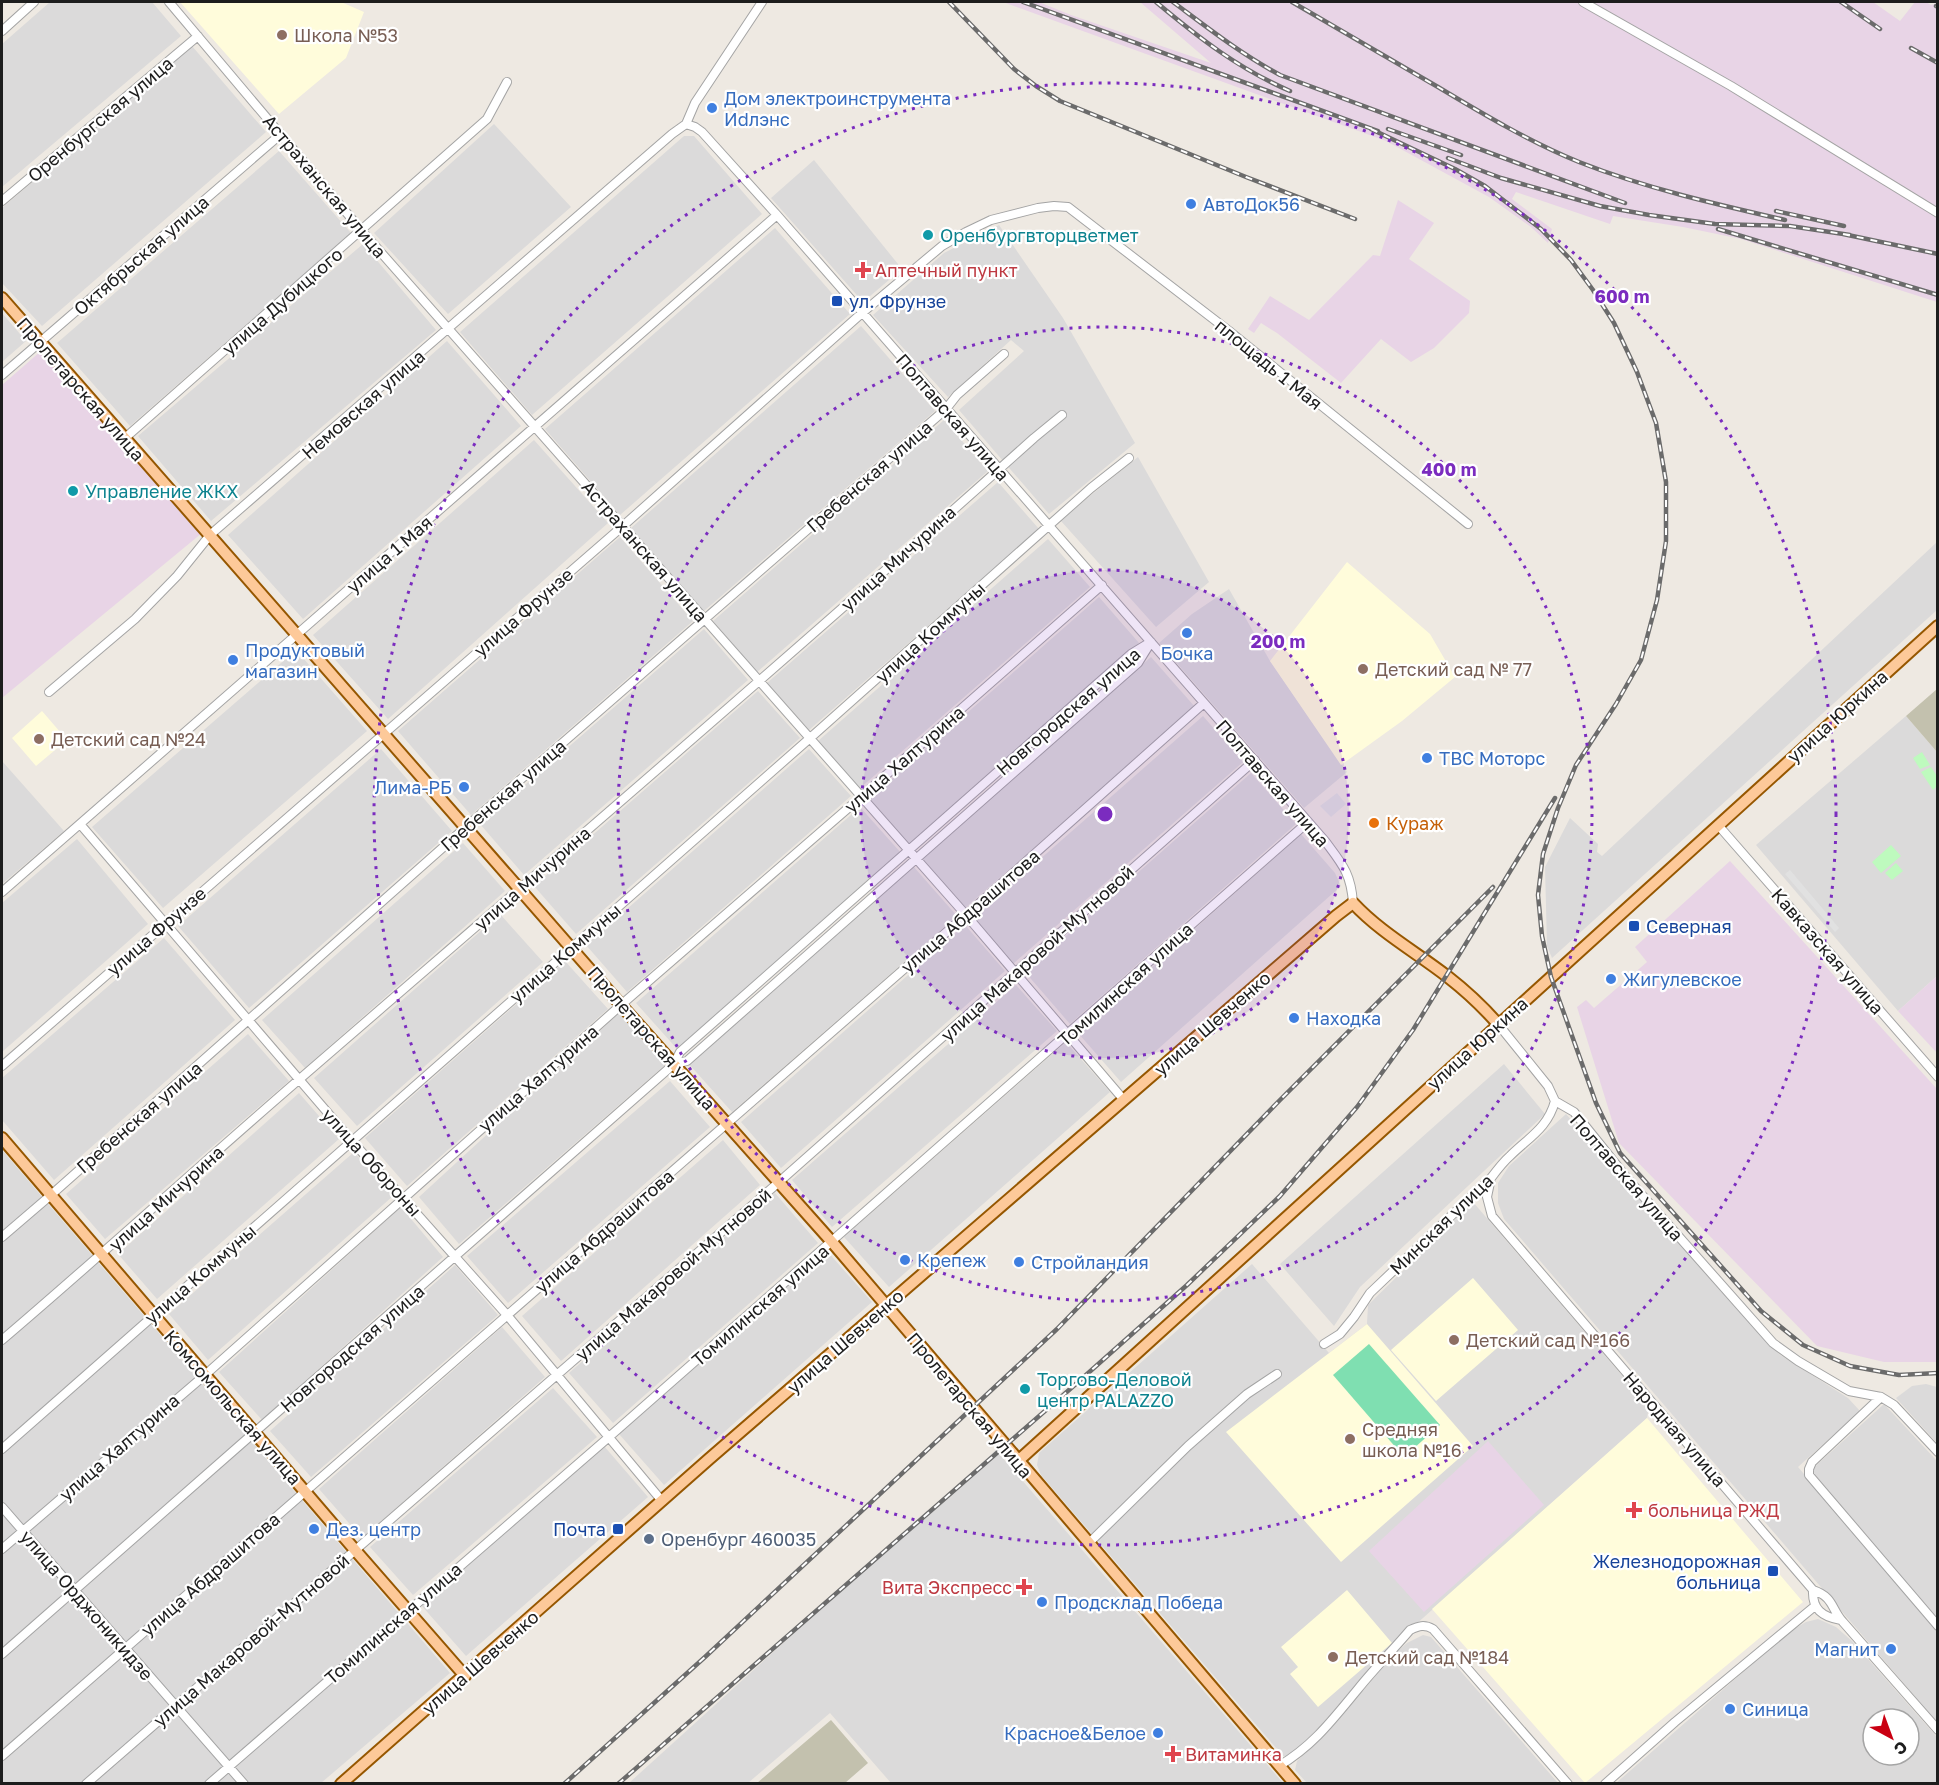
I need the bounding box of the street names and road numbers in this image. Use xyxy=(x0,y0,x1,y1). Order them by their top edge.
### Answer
street label: Оренбургская улица xyxy=(23,52,177,186)
street label: Астраханская улица xyxy=(259,110,391,262)
street label: Октябрьская улица xyxy=(69,190,213,320)
street label: улица Дубицкого xyxy=(217,243,347,359)
street label: Пролетарская улица xyxy=(13,313,149,465)
street label: площадь 1 Мая xyxy=(1211,314,1327,414)
street label: Немовская улица xyxy=(297,345,429,463)
street label: Полтавская улица xyxy=(892,349,1014,485)
street label: Гребенская улица xyxy=(802,415,936,537)
street label: Астраханская улица xyxy=(578,476,712,626)
street label: улица Мичурина xyxy=(836,501,960,615)
street label: улица 1 Мая xyxy=(342,511,436,597)
street label: улица Фрунзе xyxy=(469,563,577,661)
street label: улица Коммуны xyxy=(870,577,990,687)
street label: Новгородская улица xyxy=(991,642,1145,780)
street label: улица Юркина xyxy=(1782,665,1892,767)
street label: улица Халтурина xyxy=(839,701,969,817)
street label: Полтавская улица xyxy=(1212,715,1334,851)
street label: Гребенская улица xyxy=(436,734,570,856)
street label: улица Мичурина xyxy=(469,821,595,935)
street label: улица Абдрашитова xyxy=(896,845,1044,977)
street label: улица Макаровой-Мутновой xyxy=(936,860,1138,1046)
street label: улица Фрунзе xyxy=(102,882,210,980)
street label: Кавказская улица xyxy=(1767,883,1889,1019)
street label: улица Коммуны xyxy=(505,899,625,1007)
street label: Томилинская улица xyxy=(1053,917,1197,1051)
street label: Пролетарская улица xyxy=(584,962,720,1114)
street label: улица Шевченко xyxy=(1149,966,1275,1080)
street label: улица Юркина xyxy=(1422,992,1532,1094)
street label: улица Халтурина xyxy=(473,1020,603,1136)
street label: Гребенская улица xyxy=(72,1056,206,1178)
street label: улица Обороны xyxy=(318,1103,426,1221)
street label: Полтавская улица xyxy=(1566,1109,1688,1245)
street label: улица Мичурина xyxy=(104,1141,228,1255)
street label: улица Абдрашитова xyxy=(530,1165,678,1297)
street label: Минская улица xyxy=(1385,1169,1497,1279)
street label: улица Макаровой-Мутновой xyxy=(571,1183,775,1365)
street label: улица Коммуны xyxy=(140,1220,260,1328)
street label: Томилинская улица xyxy=(687,1239,833,1371)
street label: Новгородская улица xyxy=(275,1279,429,1417)
street label: улица Шевченко xyxy=(782,1284,908,1398)
street label: Комсомольская улица xyxy=(160,1325,306,1489)
street label: Пролетарская улица xyxy=(903,1328,1037,1482)
street label: Народная улица xyxy=(1619,1367,1731,1491)
street label: улица Халтурина xyxy=(54,1389,184,1505)
street label: улица Абдрашитова xyxy=(136,1508,284,1640)
street label: улица Орджоникидзе xyxy=(16,1526,158,1684)
street label: улица Макаровой-Мутновой xyxy=(149,1549,353,1731)
street label: Томилинская улица xyxy=(320,1557,466,1689)
street label: улица Шевченко xyxy=(417,1605,543,1719)

